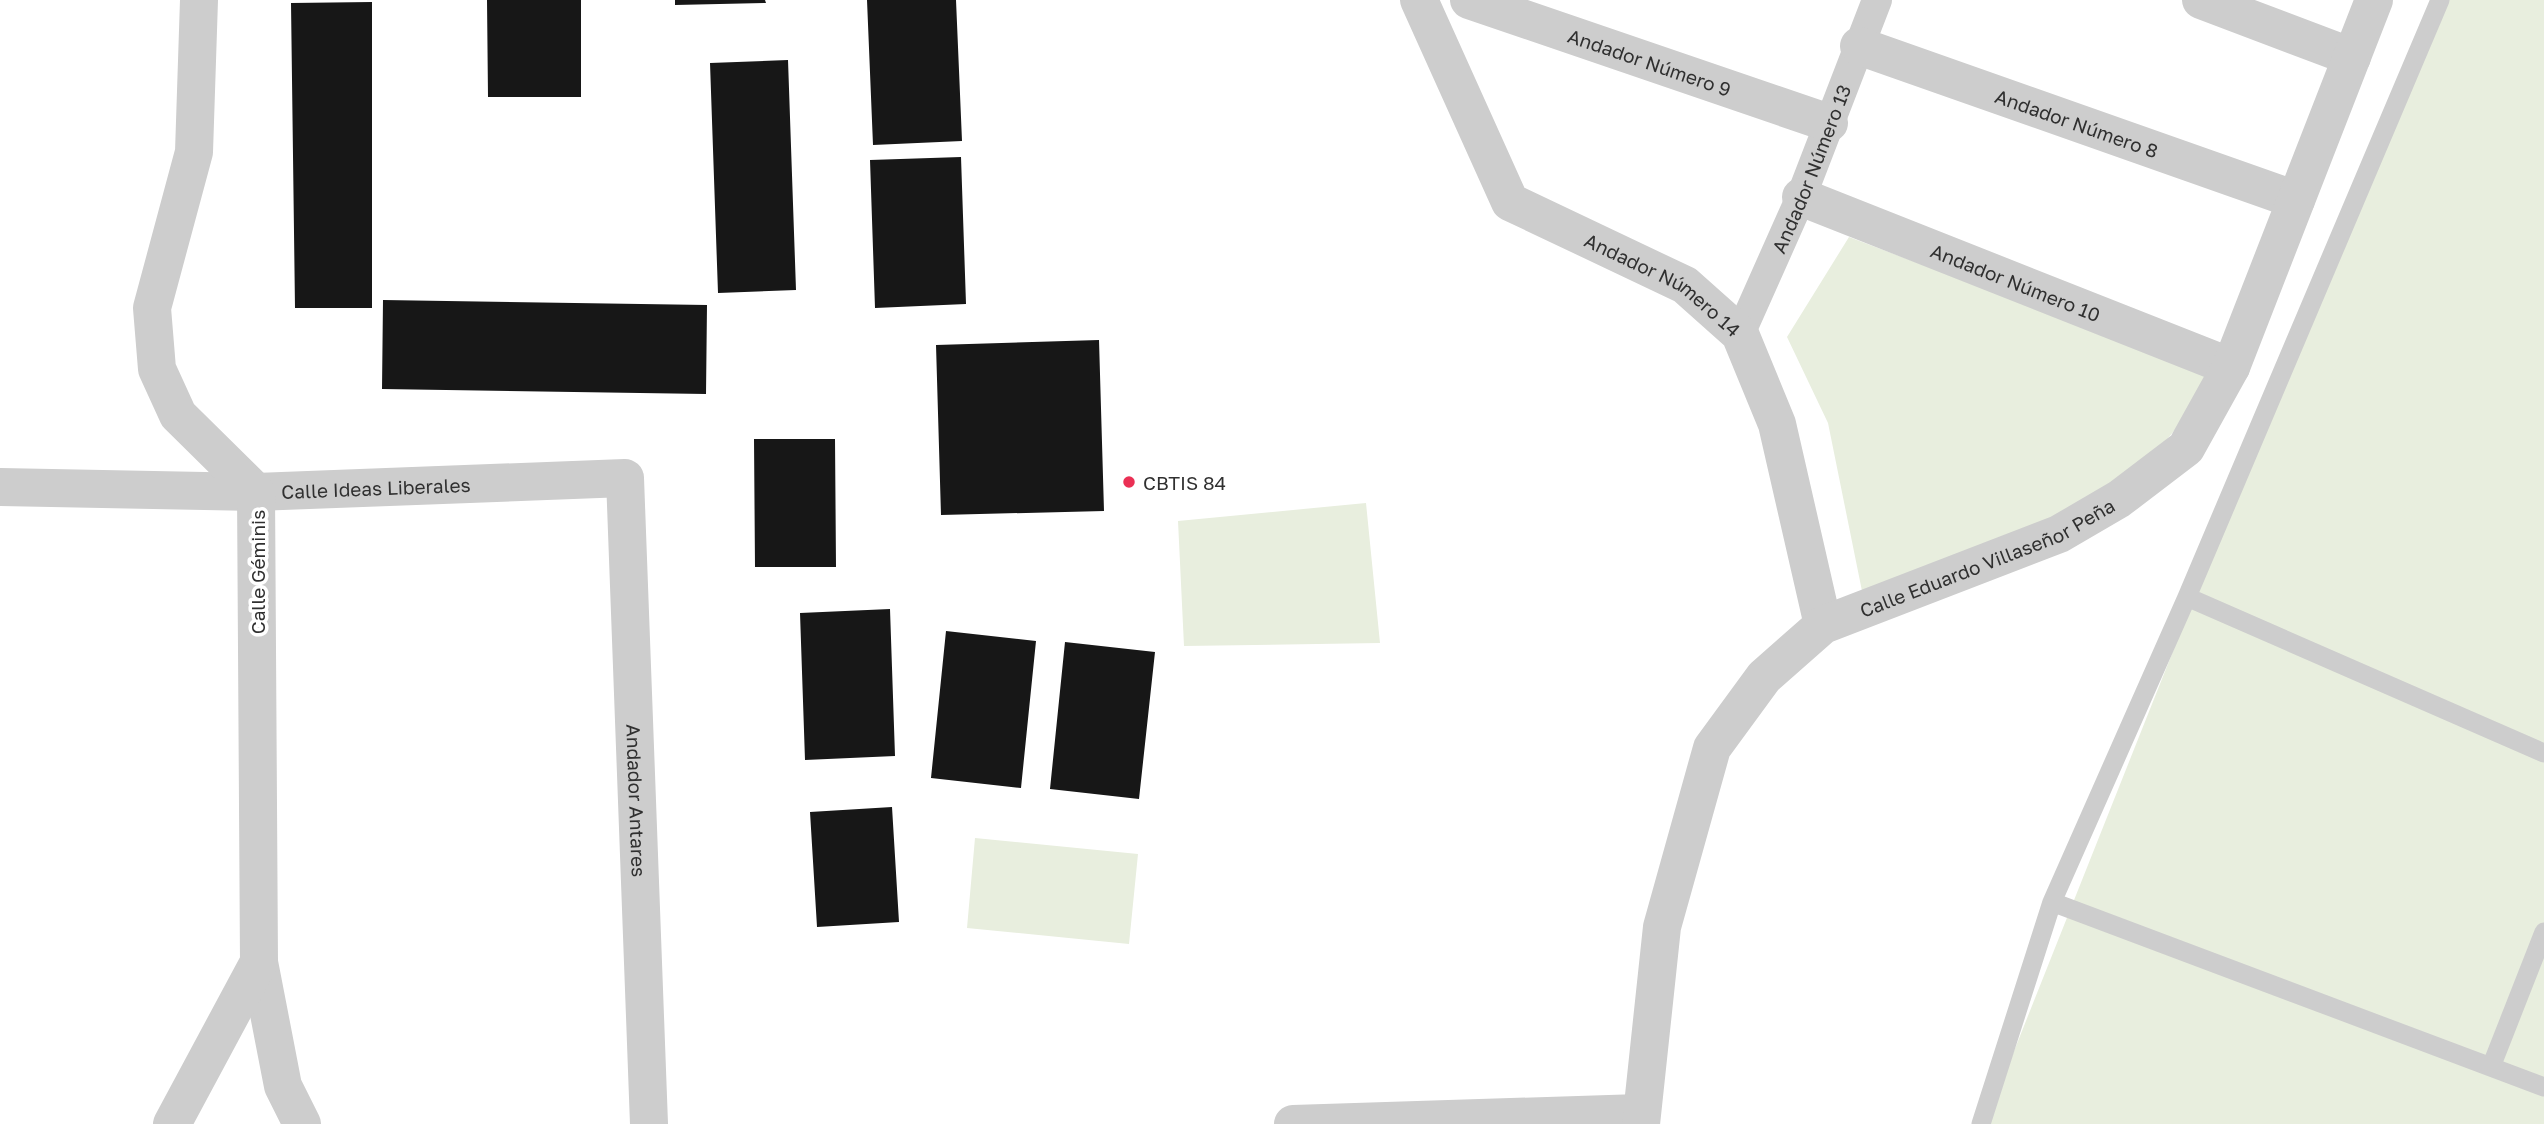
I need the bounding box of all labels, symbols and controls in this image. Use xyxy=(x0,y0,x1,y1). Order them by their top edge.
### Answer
street label: Andador Número 9 xyxy=(1565,23,1734,100)
street label: Andador Número 13 xyxy=(1766,81,1855,256)
street label: Andador Número 8 xyxy=(1992,84,2161,162)
street label: Andador Número 14 xyxy=(1581,228,1746,341)
street label: Andador Número 10 xyxy=(1928,238,2104,326)
place label: CBTIS 84 xyxy=(1143,471,1226,494)
street label: Calle Ideas Liberales xyxy=(281,472,471,503)
marker: CBTIS 84 xyxy=(1121,474,1137,490)
street label: Calle Eduardo Villaseñor Peña xyxy=(1856,493,2118,621)
street label: Calle Géminis xyxy=(246,510,269,634)
street label: Andador Antares xyxy=(623,724,651,877)

